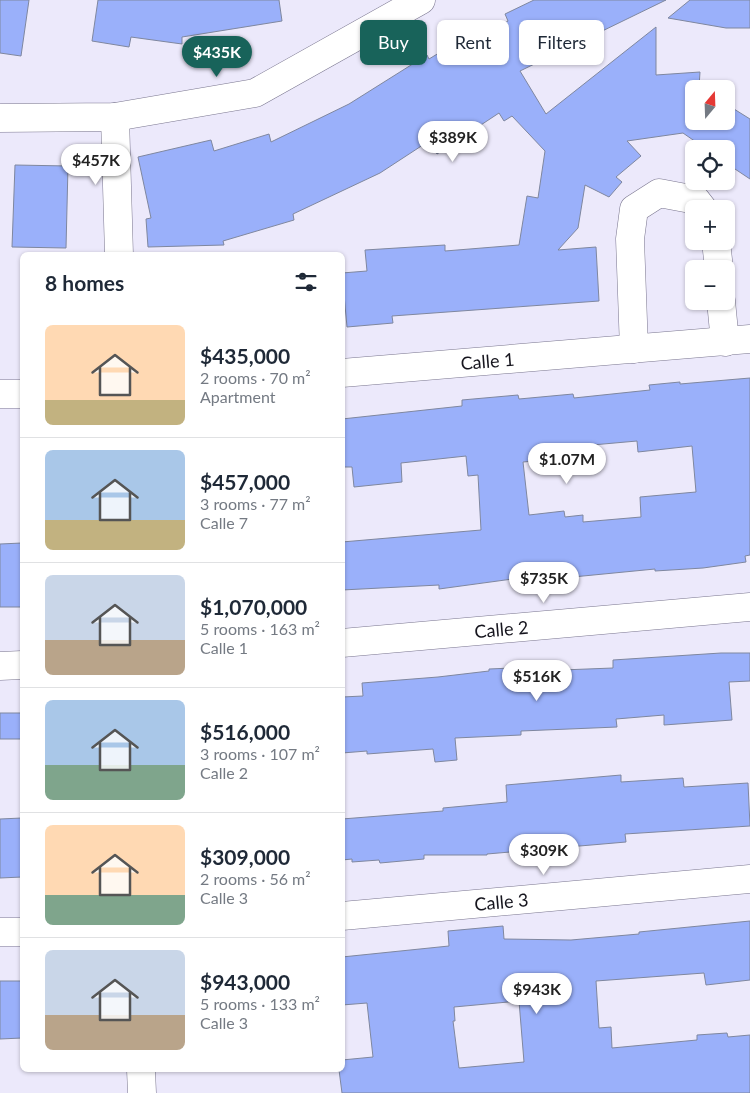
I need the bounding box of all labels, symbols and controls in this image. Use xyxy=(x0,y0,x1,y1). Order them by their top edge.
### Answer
chip: Buy xyxy=(360,20,427,65)
chip: Rent xyxy=(437,20,509,65)
chip: Filters xyxy=(519,20,604,65)
pin: $435K xyxy=(182,36,252,78)
text: $435K xyxy=(193,42,241,61)
north arrow xyxy=(685,80,735,130)
map controls xyxy=(685,80,735,310)
pin: $389K xyxy=(418,120,488,163)
text: $389K xyxy=(429,127,477,146)
button: locate xyxy=(685,140,735,190)
pin: $457K xyxy=(61,144,131,186)
text: $457K xyxy=(72,150,120,169)
button: + xyxy=(685,200,735,250)
button: − xyxy=(685,260,735,310)
icon: filters xyxy=(292,268,320,296)
text: 8 homes xyxy=(45,270,124,295)
text: $435,000 xyxy=(200,343,290,368)
icon: home xyxy=(85,345,145,405)
street label: Calle 1 xyxy=(460,348,515,374)
text: 2 rooms · 70 m² xyxy=(200,368,311,387)
text: Apartment xyxy=(200,387,275,406)
pin: $1.07M xyxy=(526,442,608,485)
text: $1.07M xyxy=(539,449,595,468)
text: $457,000 xyxy=(200,469,290,494)
icon: home xyxy=(85,470,145,530)
text: 3 rooms · 77 m² xyxy=(200,494,311,513)
text: Calle 7 xyxy=(200,513,248,532)
pin: $735K xyxy=(509,562,579,604)
text: $735K xyxy=(520,568,568,587)
text: $1,070,000 xyxy=(200,594,307,619)
icon: home xyxy=(85,595,145,655)
street label: Calle 2 xyxy=(473,616,529,642)
text: 5 rooms · 163 m² xyxy=(200,619,320,638)
text: Calle 1 xyxy=(200,638,248,657)
pin: $516K xyxy=(502,660,572,702)
text: $516K xyxy=(513,666,561,685)
text: $516,000 xyxy=(200,719,290,744)
icon: home xyxy=(85,720,145,780)
text: 3 rooms · 107 m² xyxy=(200,744,320,763)
text: Calle 2 xyxy=(200,763,248,782)
pin: $309K xyxy=(509,834,579,876)
text: $309K xyxy=(520,840,568,859)
text: $309,000 xyxy=(200,844,290,869)
icon: home xyxy=(85,845,145,905)
text: 2 rooms · 56 m² xyxy=(200,869,311,888)
text: Calle 3 xyxy=(200,888,248,907)
street label: Calle 3 xyxy=(473,888,529,915)
text: $943,000 xyxy=(200,969,290,994)
icon: home xyxy=(85,970,145,1030)
pin: $943K xyxy=(502,972,572,1015)
text: $943K xyxy=(513,979,561,998)
text: 5 rooms · 133 m² xyxy=(200,994,320,1013)
text: Calle 3 xyxy=(200,1013,248,1032)

